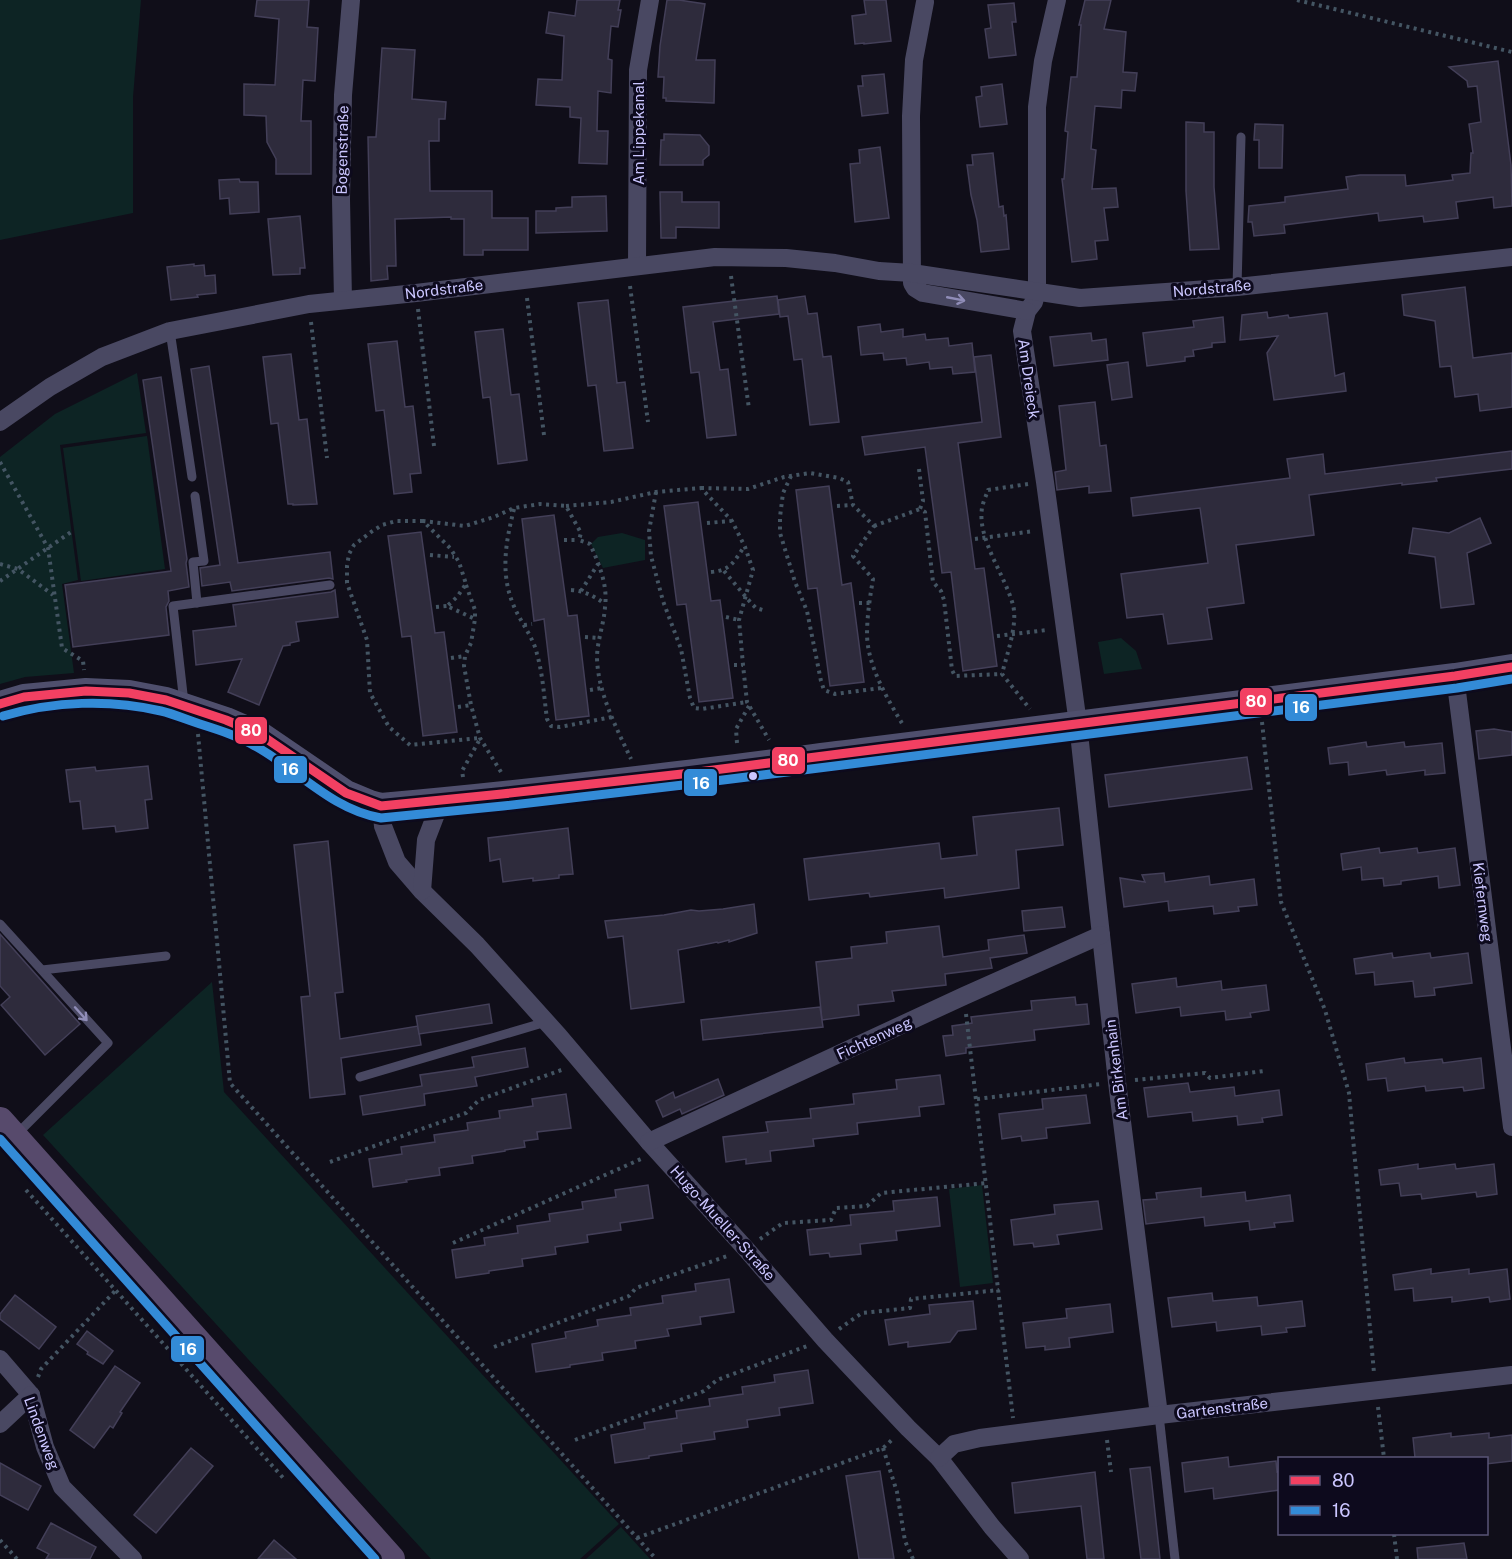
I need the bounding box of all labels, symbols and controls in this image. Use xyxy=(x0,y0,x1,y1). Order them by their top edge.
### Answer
street label: Am Lippekanal xyxy=(630,81,647,185)
street label: Bogenstraße xyxy=(333,105,351,195)
street label: Nordstraße xyxy=(404,276,484,302)
street label: Nordstraße xyxy=(1172,276,1252,300)
one-way arrow xyxy=(946,294,965,305)
street label: Am Dreieck xyxy=(1015,338,1043,420)
line badge: 80 xyxy=(1239,687,1273,716)
text: 80 xyxy=(1246,692,1267,711)
line badge: 16 xyxy=(1284,693,1318,722)
text: 16 xyxy=(1292,698,1310,717)
line badge: 80 xyxy=(234,716,268,745)
text: 80 xyxy=(241,721,262,740)
line badge: 80 xyxy=(771,746,806,775)
text: 80 xyxy=(778,751,799,770)
line badge: 16 xyxy=(273,755,308,784)
text: 16 xyxy=(281,760,299,779)
line badge: 16 xyxy=(683,768,718,797)
unlabelled marker xyxy=(747,770,759,782)
text: 16 xyxy=(692,774,710,793)
street label: Kiefernweg xyxy=(1470,861,1496,943)
one-way arrow xyxy=(74,1006,88,1021)
street label: Fichtenweg xyxy=(834,1013,914,1063)
street label: Am Birkenhain xyxy=(1101,1019,1131,1121)
street label: Hugo-Mueller-Straße xyxy=(667,1162,779,1284)
line badge: 16 xyxy=(170,1335,205,1363)
text: 16 xyxy=(179,1340,197,1359)
street label: Lindenweg xyxy=(21,1394,63,1472)
street label: Gartenstraße xyxy=(1175,1394,1269,1422)
legend xyxy=(1278,1457,1488,1535)
text: 80 xyxy=(1332,1470,1355,1491)
text: 16 xyxy=(1332,1500,1351,1521)

